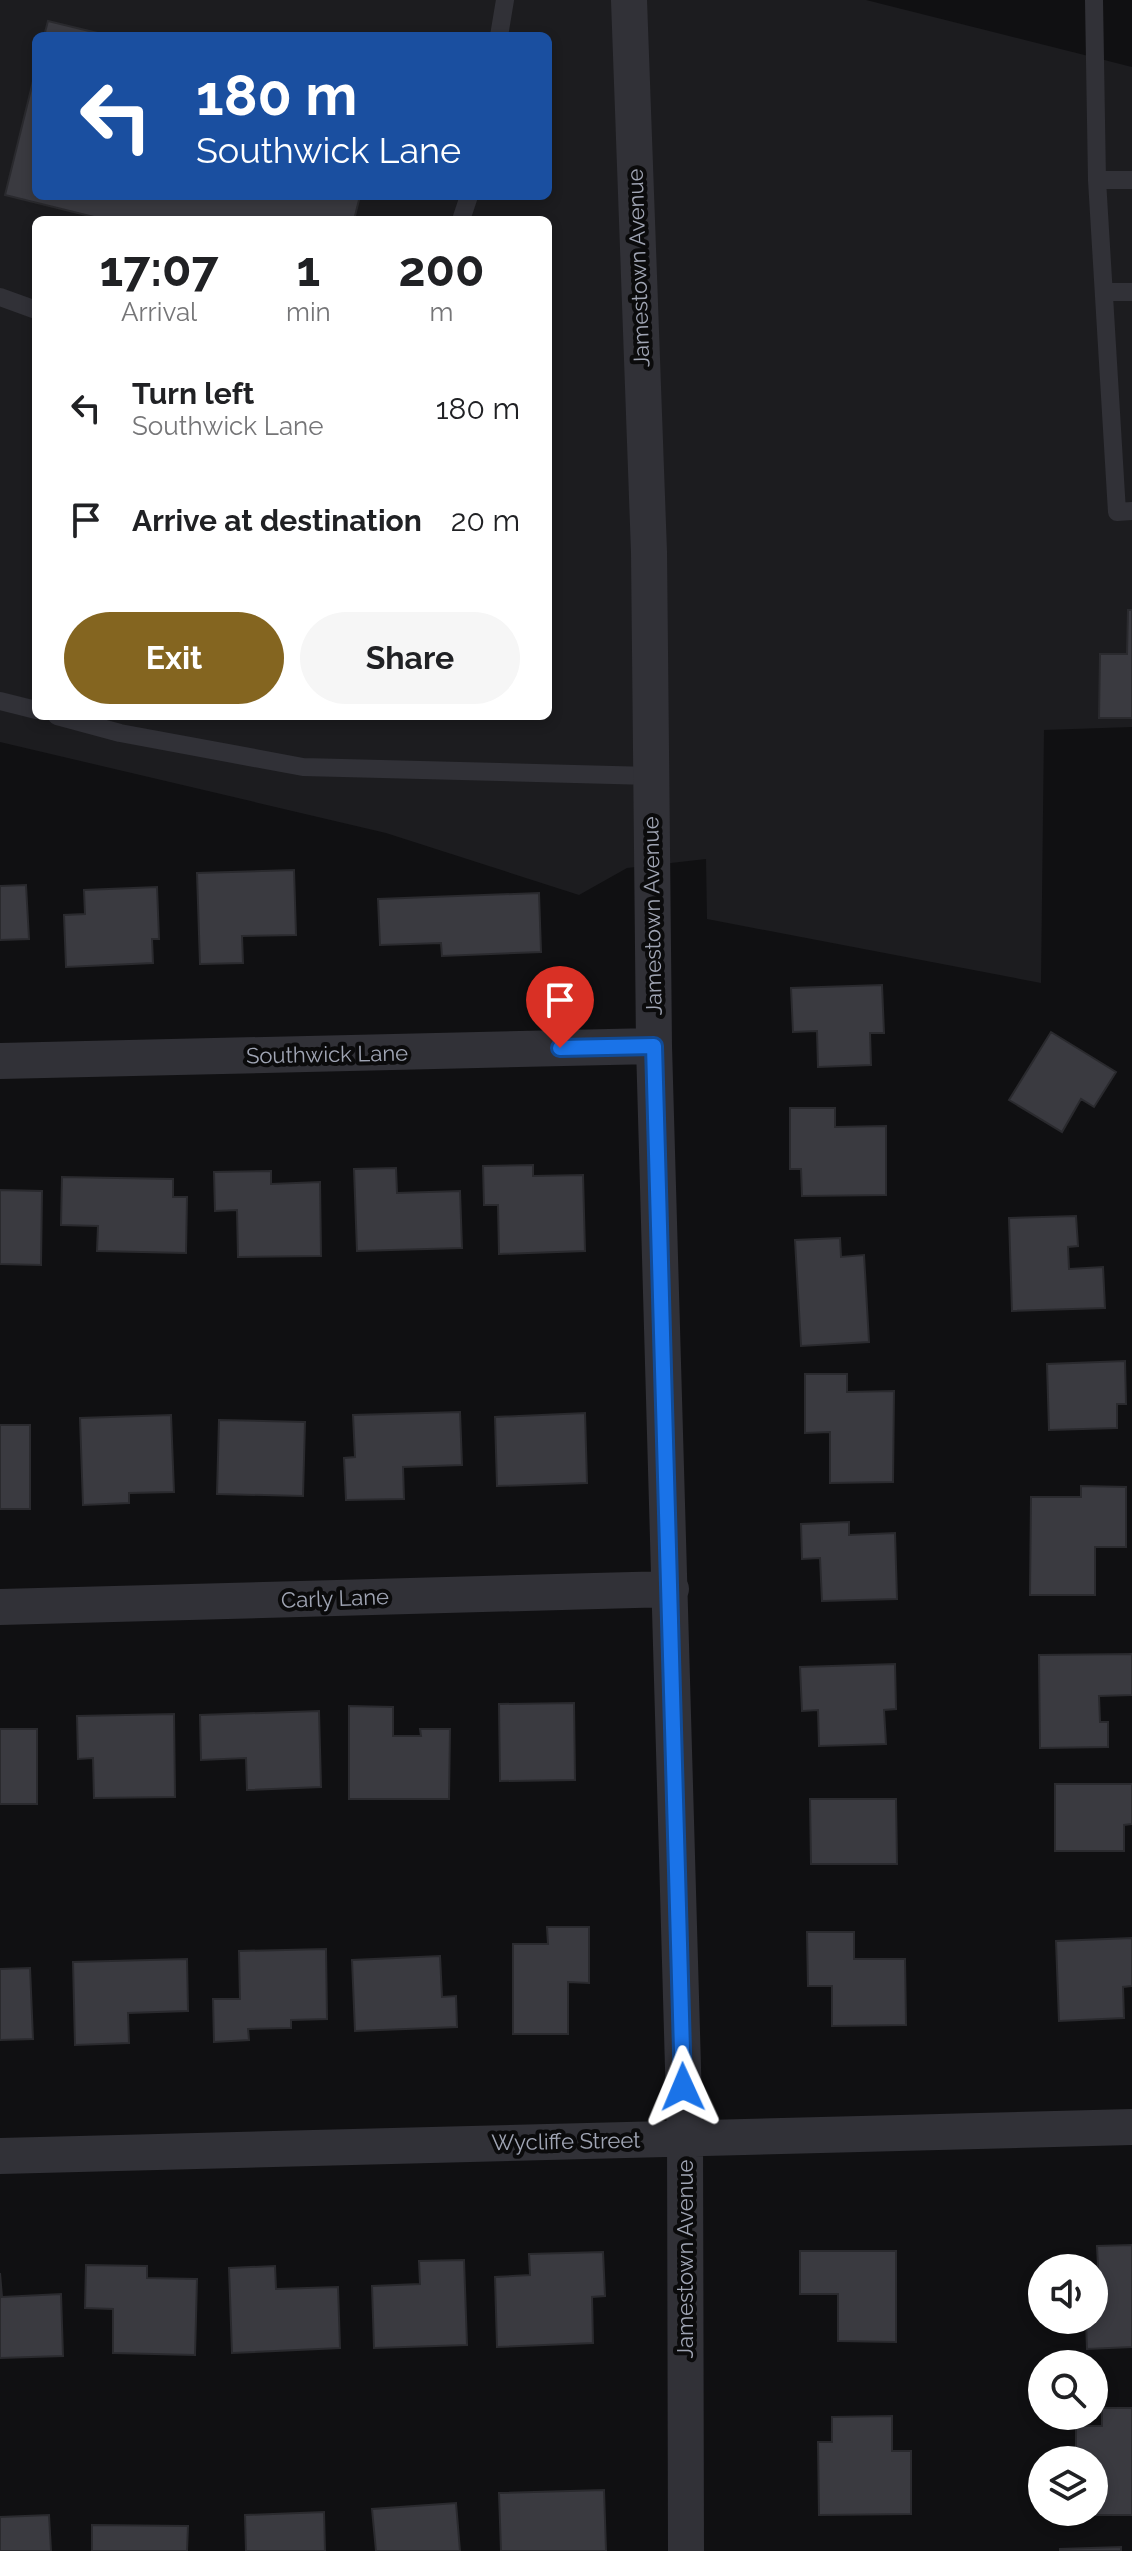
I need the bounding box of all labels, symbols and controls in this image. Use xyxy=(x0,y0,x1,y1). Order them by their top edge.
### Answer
text: 180 m xyxy=(196,62,357,128)
icon: left xyxy=(64,64,168,168)
text: Southwick Lane xyxy=(196,129,461,171)
street label: Jamestown Avenue xyxy=(622,168,654,368)
text: 17:07 xyxy=(100,241,218,297)
text: 1 xyxy=(297,241,320,297)
text: 200 xyxy=(398,241,484,297)
text: Arrival xyxy=(121,297,197,327)
text: min xyxy=(286,297,331,327)
text: m xyxy=(429,297,453,327)
text: Turn left xyxy=(132,376,254,411)
icon: left xyxy=(64,386,108,430)
text: 180 m xyxy=(436,391,520,426)
text: Southwick Lane xyxy=(132,411,324,441)
icon: arrive xyxy=(64,498,108,542)
text: Arrive at destination xyxy=(132,503,422,538)
text: 20 m xyxy=(451,503,520,538)
button: Exit xyxy=(64,612,284,704)
button: Share xyxy=(300,612,520,704)
street label: Jamestown Avenue xyxy=(637,816,667,1016)
pin xyxy=(526,966,594,1048)
icon: arrive xyxy=(538,978,582,1022)
street label: Southwick Lane xyxy=(246,1040,408,1068)
street label: Carly Lane xyxy=(281,1583,389,1613)
position arrow xyxy=(641,2045,725,2129)
street label: Wycliffe Street xyxy=(491,2127,641,2155)
street label: Jamestown Avenue xyxy=(672,2159,698,2358)
map controls xyxy=(1028,2254,1108,2526)
button: sound xyxy=(1028,2254,1108,2334)
button: search xyxy=(1028,2350,1108,2430)
button: layers xyxy=(1028,2446,1108,2526)

